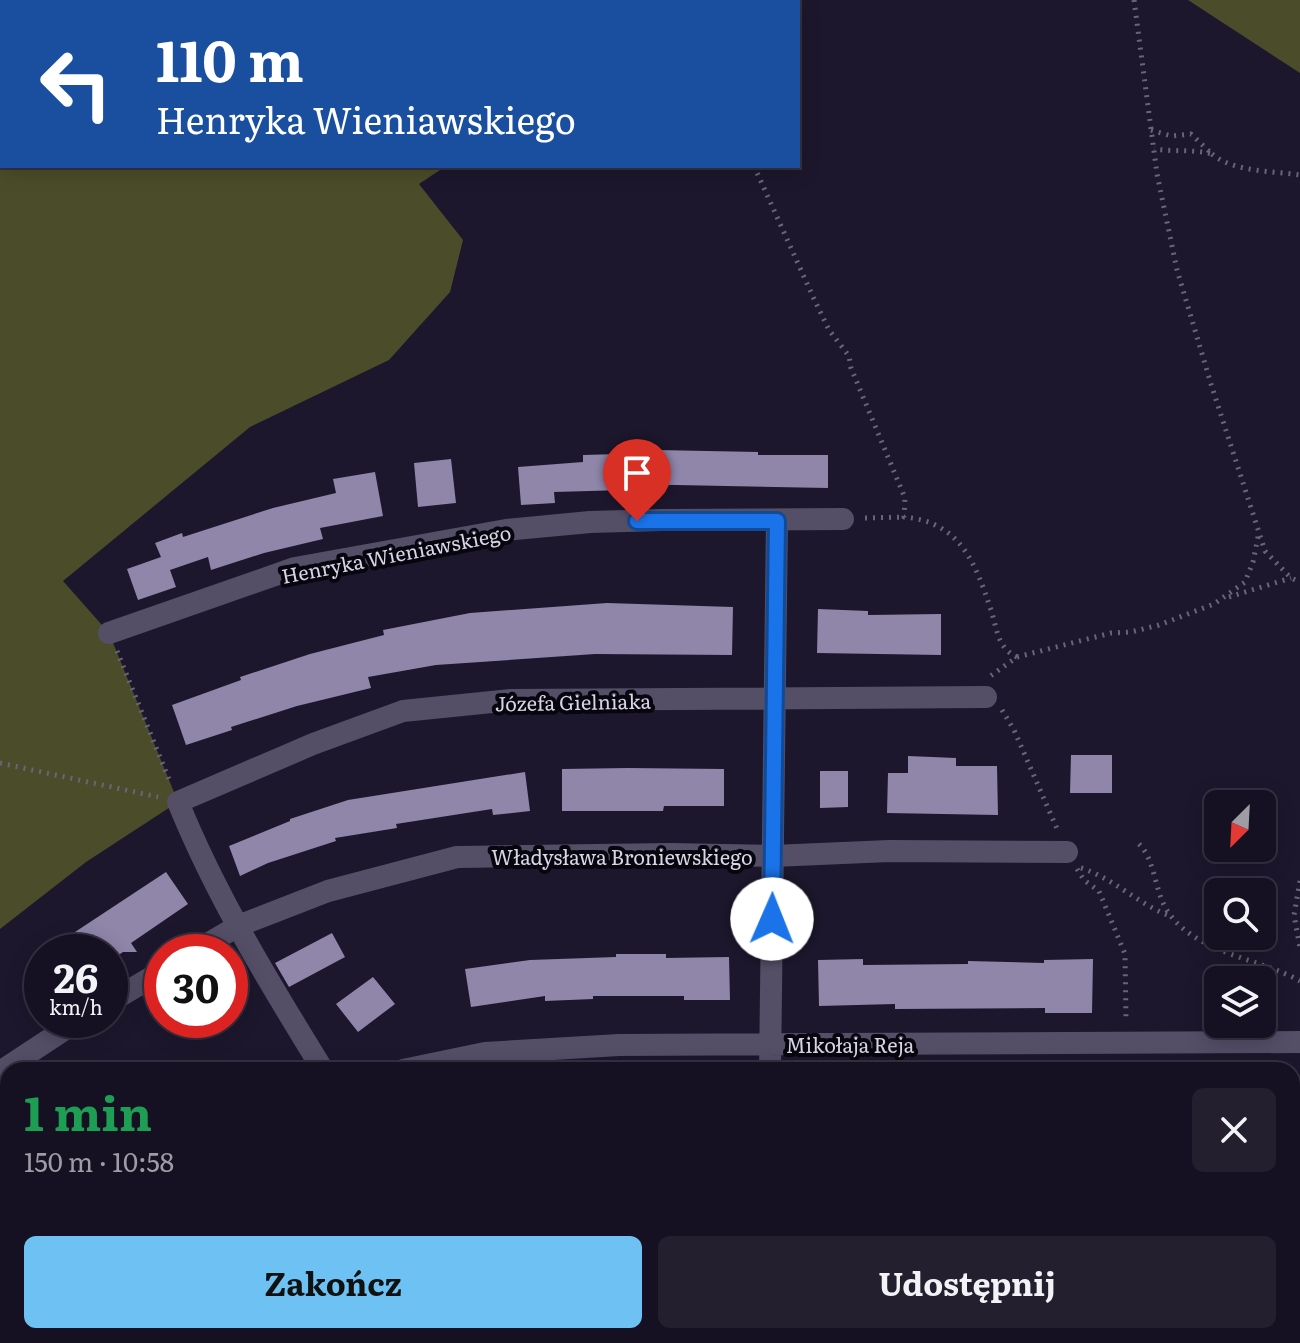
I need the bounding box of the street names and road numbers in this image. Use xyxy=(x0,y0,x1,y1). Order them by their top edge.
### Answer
street label: Henryka Wieniawskiego xyxy=(279,516,513,590)
street label: Józefa Gielniaka xyxy=(495,685,652,717)
street label: Władysława Broniewskiego xyxy=(491,841,753,871)
street label: Mikołaja Reja xyxy=(786,1029,915,1059)

